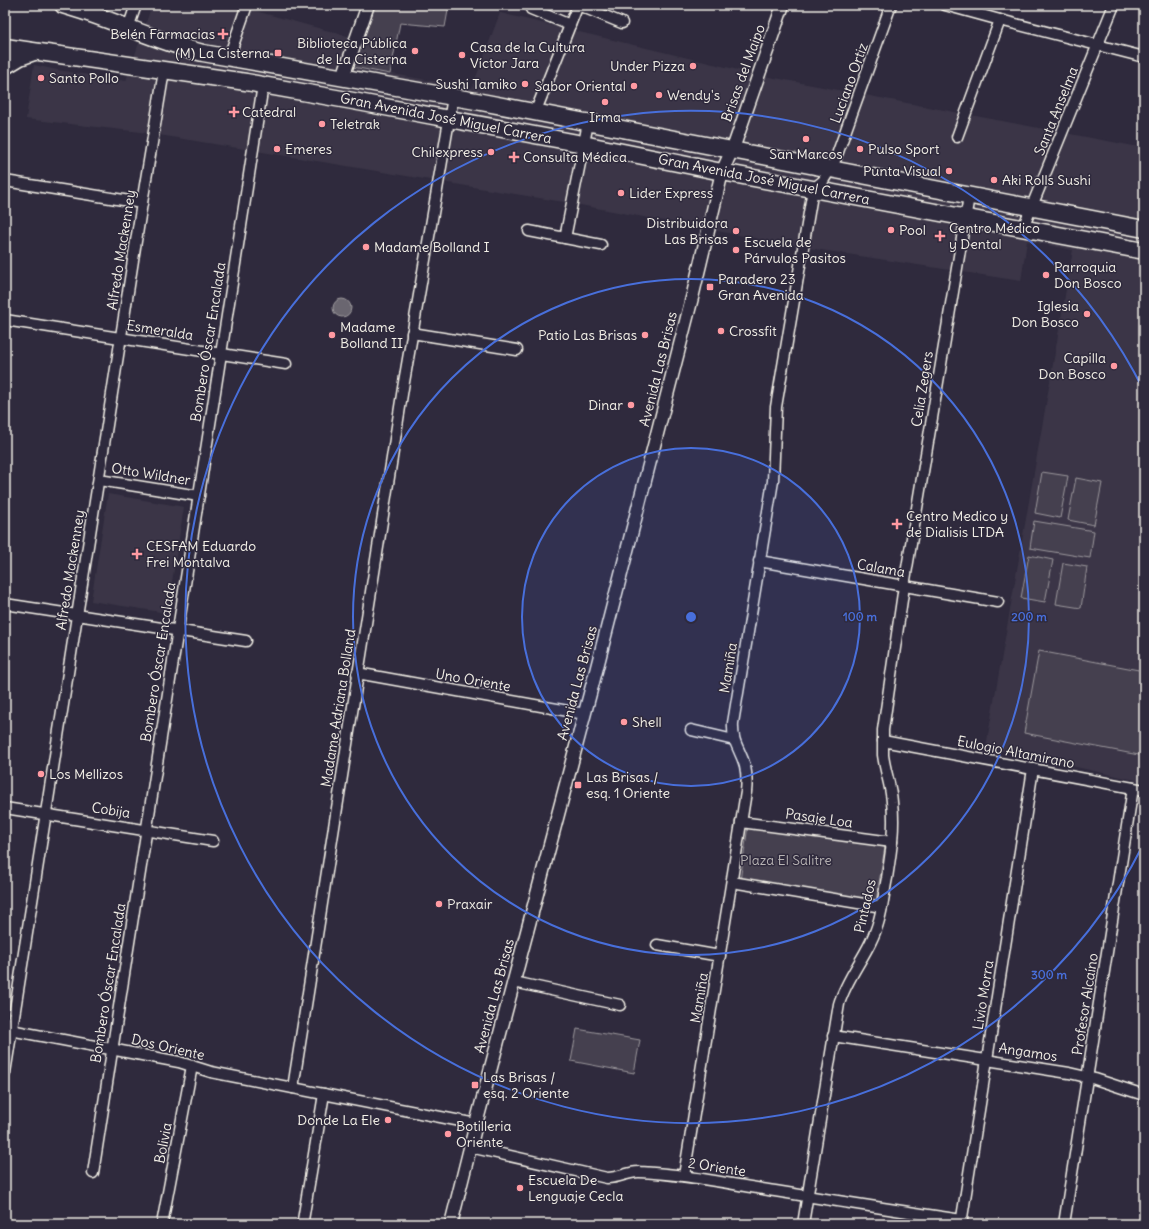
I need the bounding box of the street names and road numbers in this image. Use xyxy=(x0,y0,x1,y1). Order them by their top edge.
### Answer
street label: Brisas del Maipo xyxy=(717,22,769,124)
street label: Luciano Ortiz xyxy=(826,40,872,126)
street label: Santa Anselma xyxy=(1030,64,1082,158)
street label: Gran Avenida José Miguel Carrera xyxy=(339,89,553,147)
street label: Gran Avenida José Miguel Carrera xyxy=(657,150,871,208)
street label: Alfredo Mackenney xyxy=(103,189,139,311)
street label: Bombero Óscar Encalada xyxy=(187,261,229,423)
street label: Avenida Las Brisas xyxy=(635,310,681,428)
street label: Esmeralda xyxy=(125,316,195,344)
street label: Celia Zegers xyxy=(907,350,937,428)
street label: Otto Wildner xyxy=(110,459,192,489)
street label: Alfredo Mackenney xyxy=(52,509,88,631)
street label: Calama xyxy=(856,555,906,581)
street label: Bombero Óscar Encalada xyxy=(137,581,179,743)
street label: Avenida Las Brisas xyxy=(553,624,601,742)
street label: Madame Adriana Bolland xyxy=(317,628,359,788)
street label: Mamiña xyxy=(715,642,741,694)
street label: Uno Oriente xyxy=(434,665,512,695)
street label: Eulogio Altamirano xyxy=(956,732,1076,772)
street label: Cobija xyxy=(90,798,132,822)
street label: Pasaje Loa xyxy=(784,804,854,832)
street label: Pintados xyxy=(850,877,880,935)
street label: Bombero Óscar Encalada xyxy=(87,902,129,1064)
street label: Avenida Las Brisas xyxy=(470,937,518,1055)
street label: Profesor Alcaíno xyxy=(1068,952,1102,1056)
street label: Livio Morra xyxy=(969,959,997,1031)
street label: Mamiña xyxy=(686,972,712,1024)
street label: Dos Oriente xyxy=(130,1030,206,1064)
street label: Angamos xyxy=(997,1038,1059,1066)
street label: Bolivia xyxy=(150,1121,176,1165)
street label: 2 Oriente xyxy=(687,1154,747,1180)

